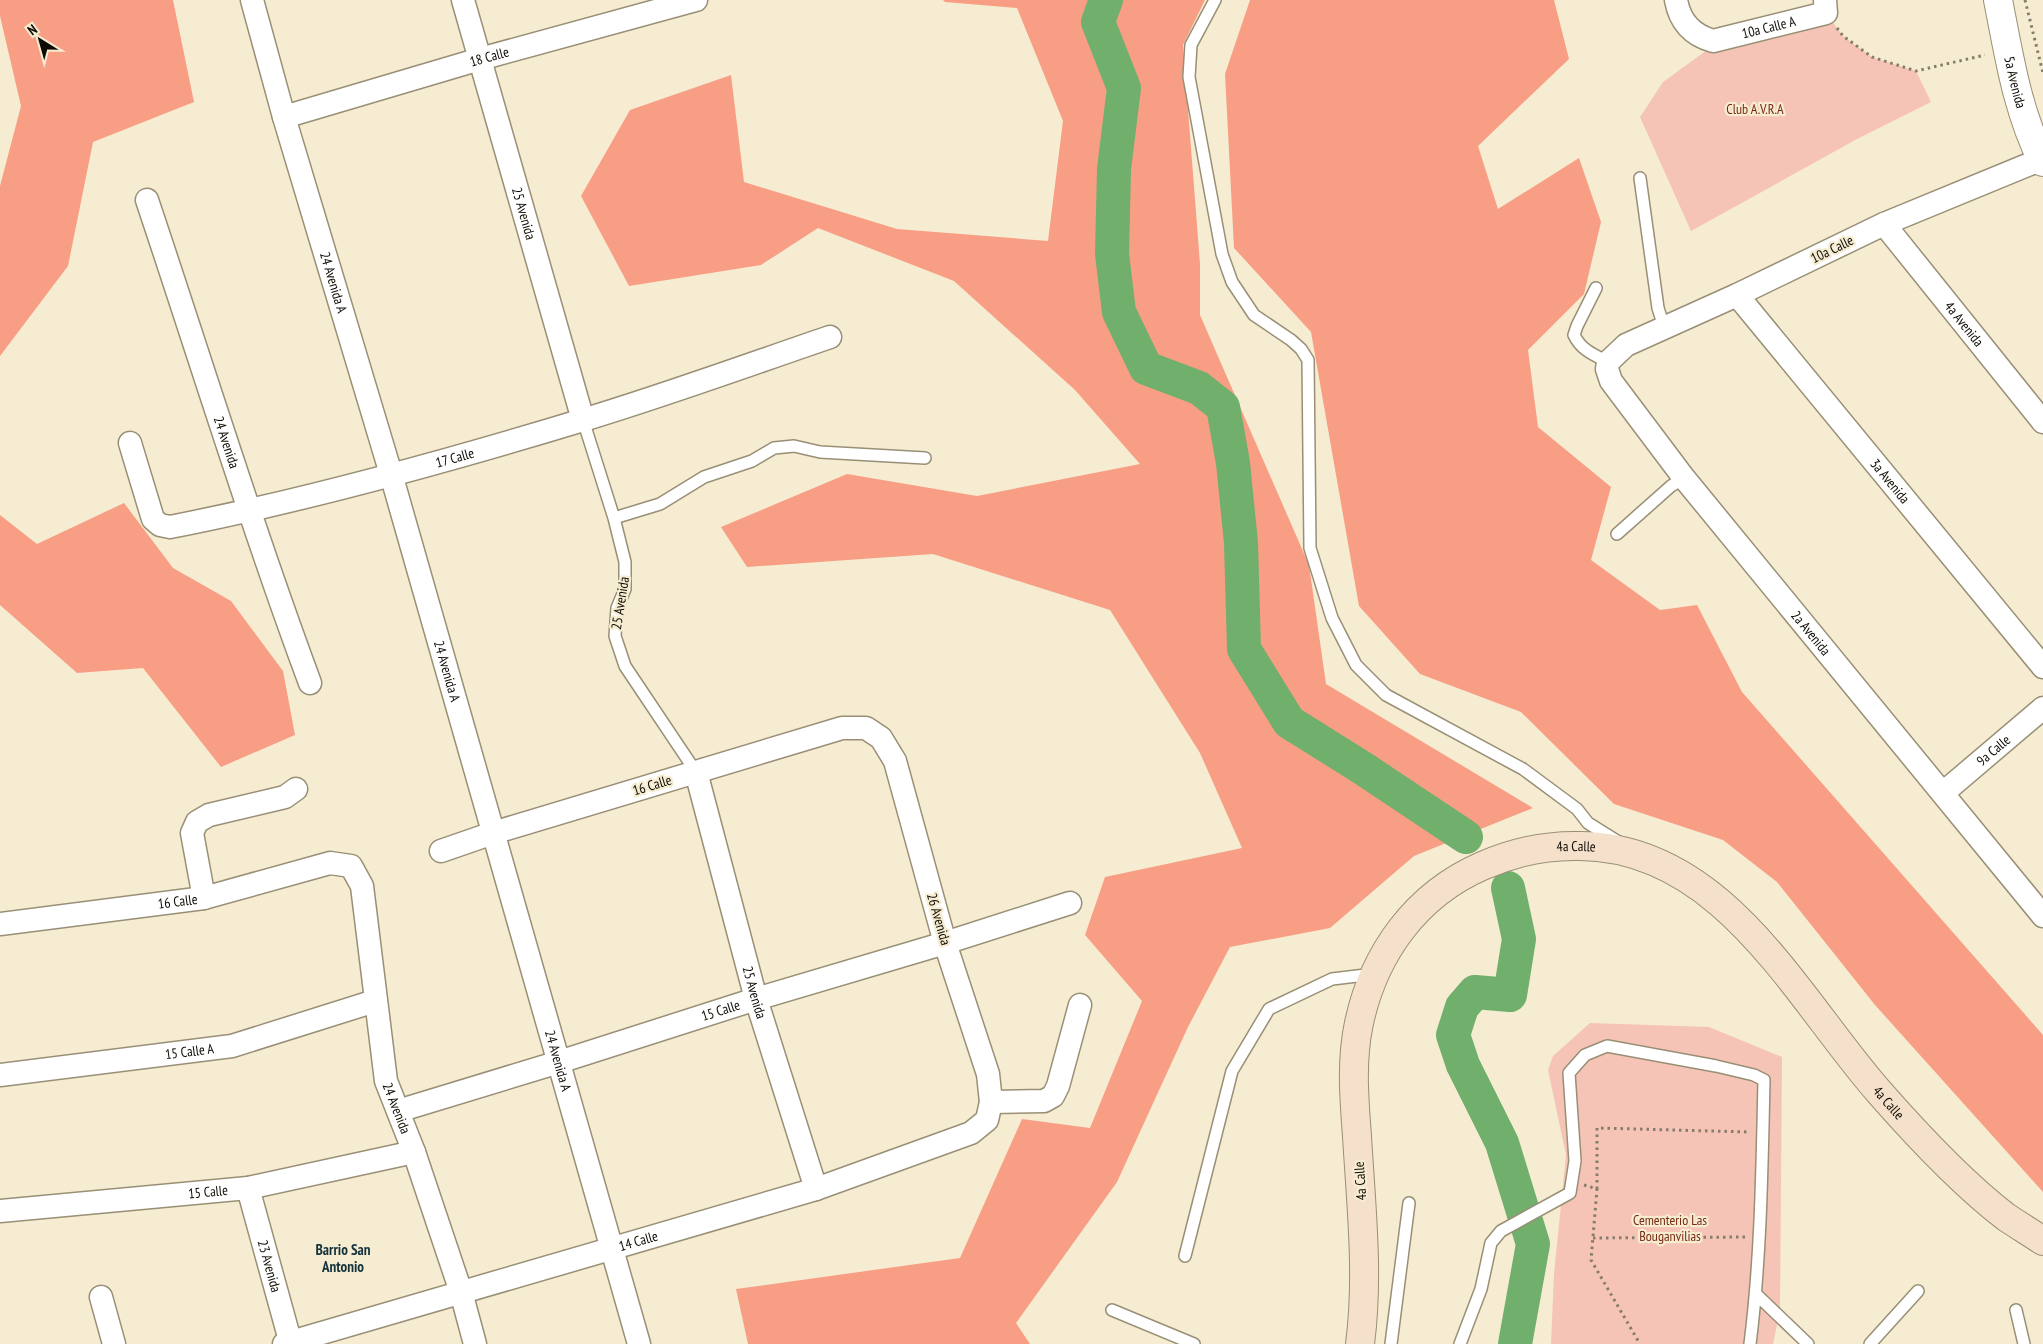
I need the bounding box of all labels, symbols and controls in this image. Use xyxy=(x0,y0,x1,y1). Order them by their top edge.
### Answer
street label: 10a Calle A xyxy=(1740,12,1798,43)
north arrow xyxy=(15,15,65,65)
text: N xyxy=(24,20,41,39)
street label: 18 Calle xyxy=(468,42,511,71)
street label: 5a Avenida xyxy=(2000,55,2030,110)
park label: Club A.V.R.A xyxy=(1726,100,1784,118)
street label: 25 Avenida xyxy=(508,185,540,242)
street label: 10a Calle xyxy=(1808,231,1856,267)
street label: 24 Avenida A xyxy=(316,250,351,315)
street label: 4a Avenida xyxy=(1941,298,1988,350)
street label: 24 Avenida xyxy=(210,414,244,471)
street label: 17 Calle xyxy=(434,444,476,472)
street label: 3a Avenida xyxy=(1866,455,1914,507)
street label: 25 Avenida xyxy=(607,575,633,631)
street label: 2a Avenida xyxy=(1787,607,1835,659)
street label: 24 Avenida A xyxy=(430,639,465,704)
street label: 9a Calle xyxy=(1973,731,2014,770)
street label: 16 Calle xyxy=(630,771,674,799)
street label: 4a Calle xyxy=(1556,837,1597,856)
street label: 16 Calle xyxy=(157,890,199,913)
street label: 26 Avenida xyxy=(923,891,955,947)
street label: 25 Avenida xyxy=(739,964,771,1021)
street label: 15 Calle xyxy=(699,996,743,1025)
street label: 24 Avenida A xyxy=(541,1028,576,1094)
street label: 15 Calle A xyxy=(164,1039,215,1063)
street label: 24 Avenida xyxy=(378,1080,415,1136)
street label: 4a Calle xyxy=(1869,1082,1908,1123)
street label: 4a Calle xyxy=(1350,1161,1370,1201)
street label: 15 Calle xyxy=(187,1181,229,1202)
park label: Cementerio Las Bouganvilias xyxy=(1633,1211,1707,1245)
street label: 14 Calle xyxy=(617,1227,660,1255)
street label: 23 Avenida xyxy=(254,1238,285,1294)
district label: Barrio San Antonio xyxy=(316,1240,371,1276)

